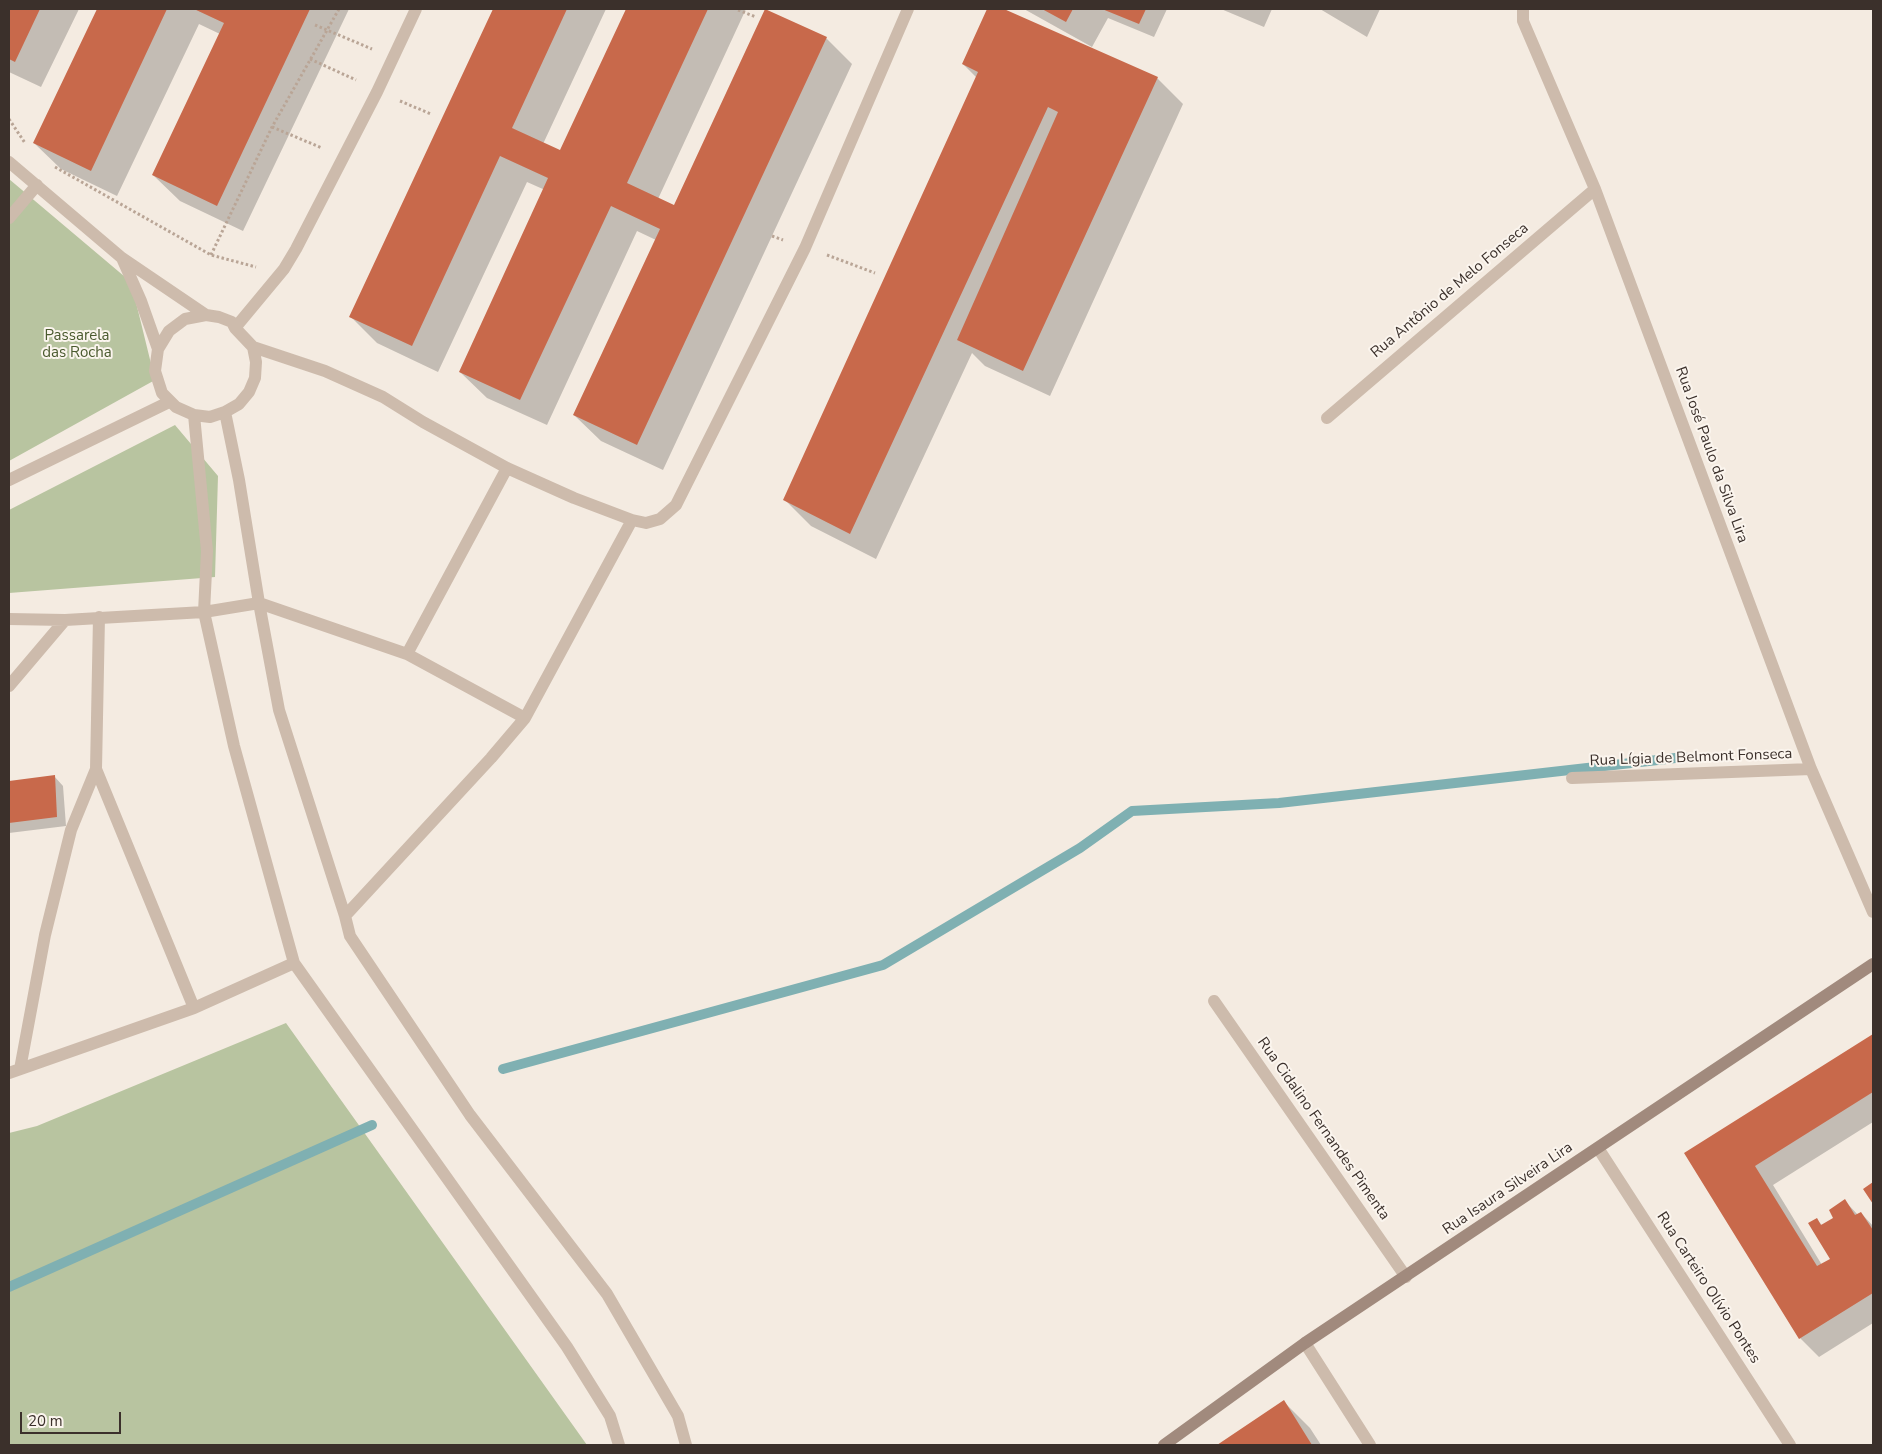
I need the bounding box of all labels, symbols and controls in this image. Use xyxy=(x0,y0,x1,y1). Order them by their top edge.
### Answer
street label: Rua Antônio de Melo Fonseca xyxy=(1368,220,1532,362)
park label: Passarela das Rocha xyxy=(42,327,112,362)
street label: Rua José Paulo da Silva Lira xyxy=(1671,364,1751,546)
street label: Rua Lígia de Belmont Fonseca xyxy=(1589,745,1793,771)
street label: Rua Cidalino Fernandes Pimenta xyxy=(1253,1034,1393,1224)
street label: Rua Isaura Silveira Lira xyxy=(1440,1139,1576,1239)
street label: Rua Carteiro Olívio Pontes xyxy=(1652,1209,1764,1367)
scale bar xyxy=(22,1402,124,1434)
text: 20 m xyxy=(28,1411,63,1431)

